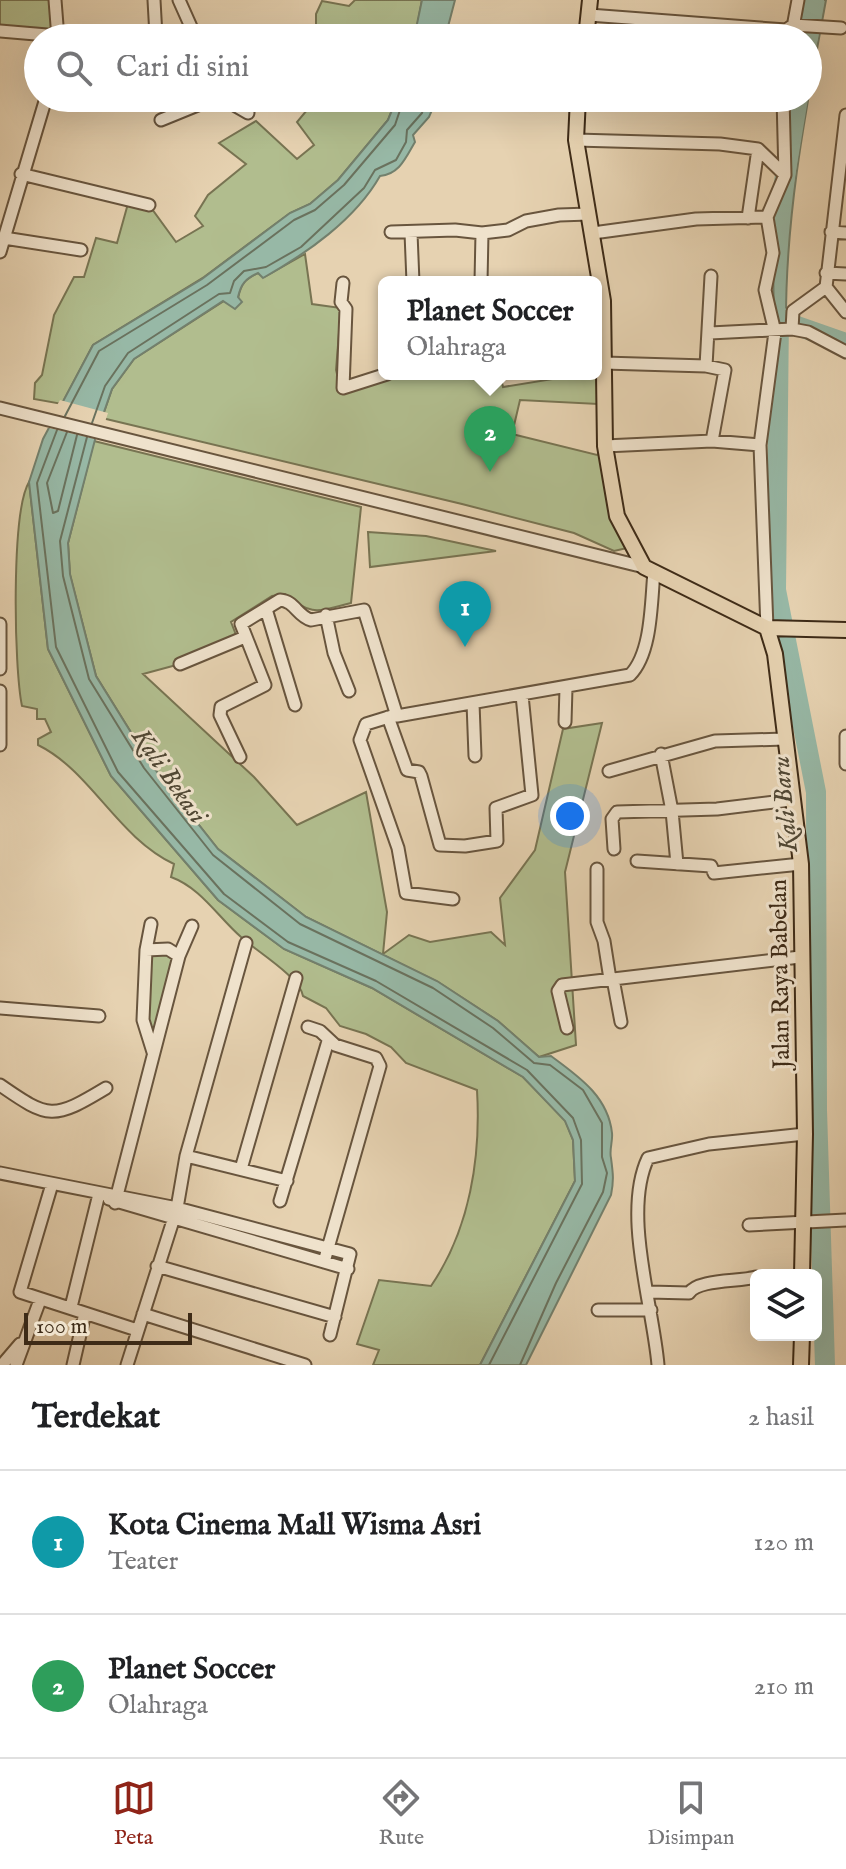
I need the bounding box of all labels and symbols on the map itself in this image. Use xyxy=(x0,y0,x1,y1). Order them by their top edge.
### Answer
pin: 2 xyxy=(464,406,516,472)
pin: 1 xyxy=(439,581,491,647)
water label: Kali Bekasi xyxy=(124,721,215,832)
water label: Kali Baru xyxy=(764,755,806,854)
your location xyxy=(550,796,590,836)
street label: Jalan Raya Babelan xyxy=(764,879,798,1072)
scale bar xyxy=(24,1309,192,1345)

